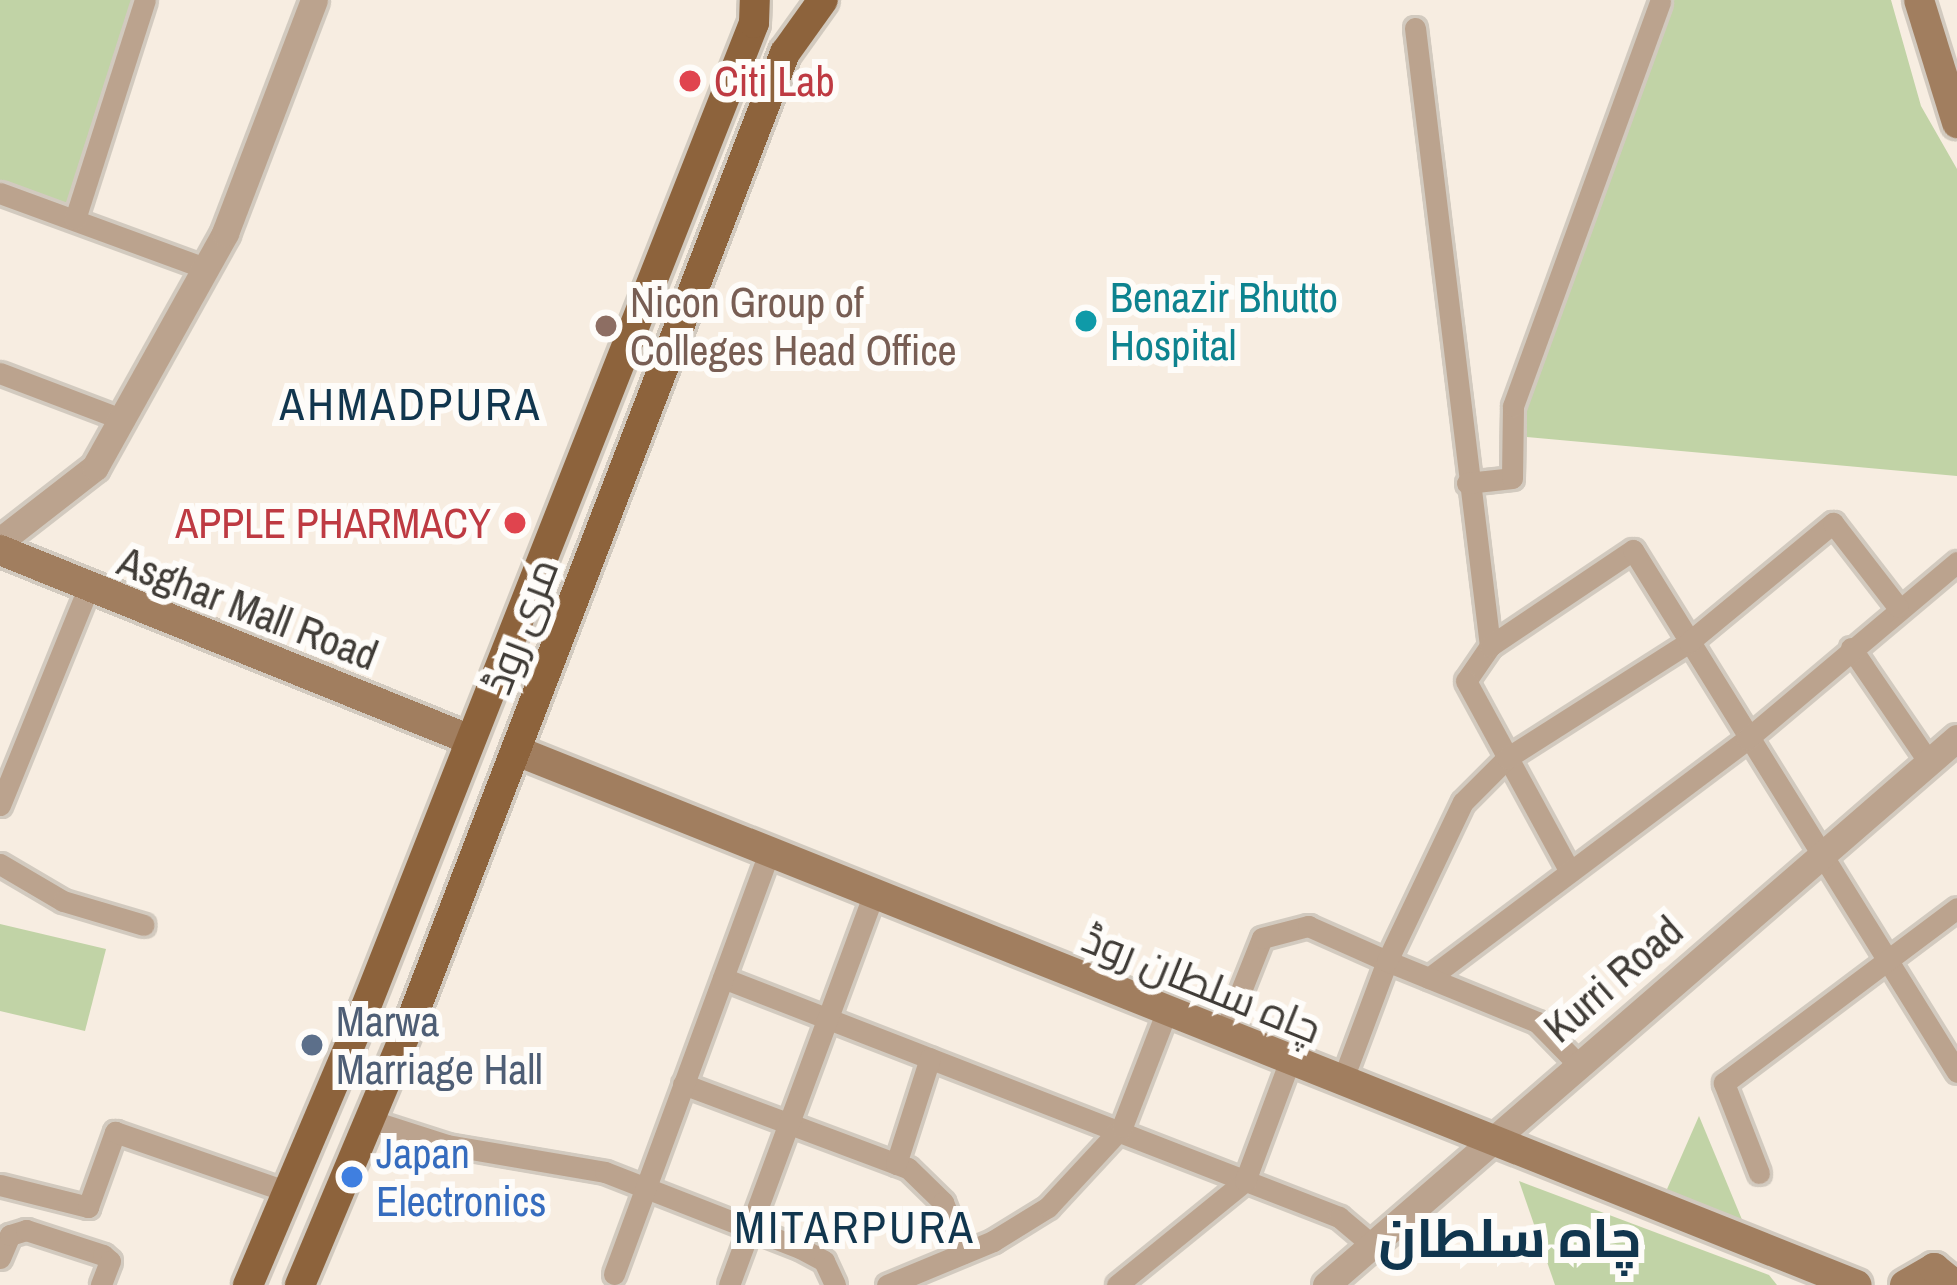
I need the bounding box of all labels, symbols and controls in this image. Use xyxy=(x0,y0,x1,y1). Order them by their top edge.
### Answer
place label: Citi Lab xyxy=(714,56,835,106)
marker: Citi Lab xyxy=(677,68,703,94)
place label: Benazir Bhutto Hospital xyxy=(1110,272,1338,370)
place label: Nicon Group of Colleges Head Office xyxy=(630,277,957,376)
marker: Benazir Bhutto Hospital xyxy=(1073,308,1099,334)
marker: Nicon Group of Colleges Head Office xyxy=(593,313,619,339)
district label: AHMADPURA xyxy=(280,377,542,431)
place label: APPLE PHARMACY xyxy=(175,498,491,548)
marker: APPLE PHARMACY xyxy=(502,510,528,536)
street label: Asghar Mall Road xyxy=(111,535,385,681)
street label: مری روڈ xyxy=(471,551,569,701)
street label: Kurri Road xyxy=(1534,905,1692,1053)
street label: چاہ سلطان روڈ xyxy=(1075,912,1329,1054)
place label: Marwa Marriage Hall xyxy=(336,996,543,1094)
marker: Marwa Marriage Hall xyxy=(299,1032,325,1058)
place label: Japan Electronics xyxy=(376,1128,546,1226)
marker: Japan Electronics xyxy=(339,1164,365,1190)
district label: MITARPURA xyxy=(734,1200,976,1254)
district label: چاہ سلطان xyxy=(1379,1206,1641,1270)

